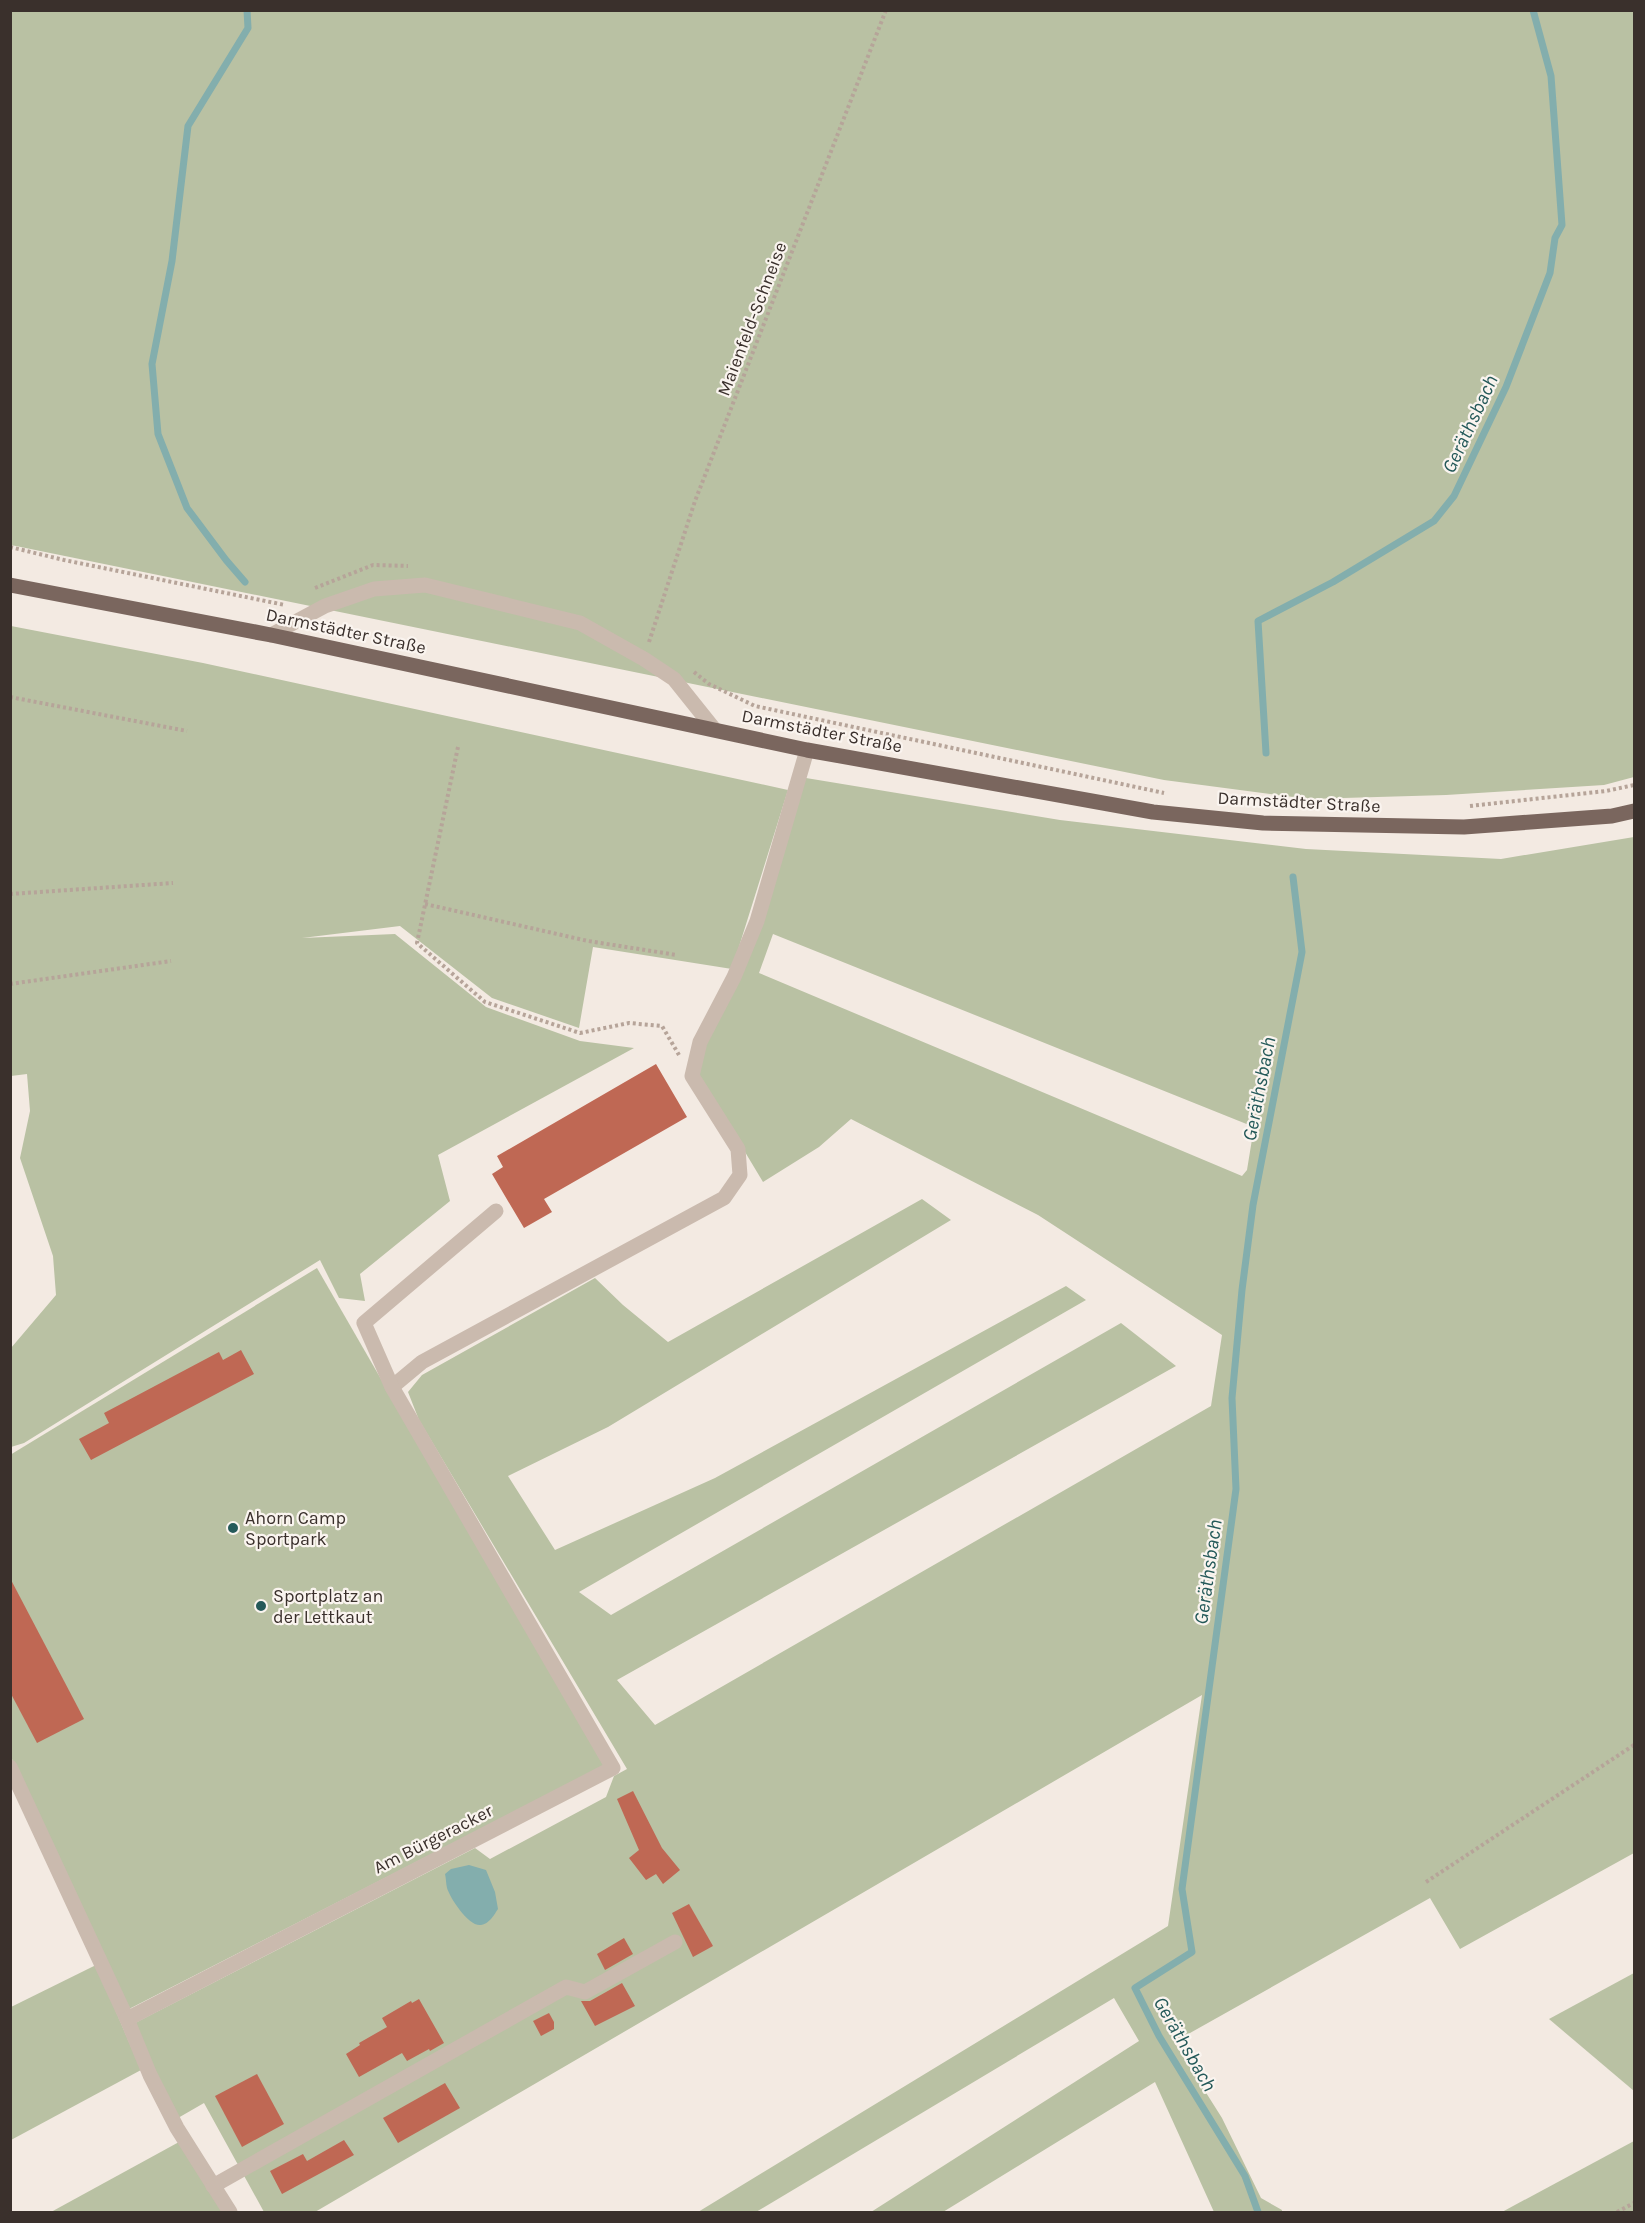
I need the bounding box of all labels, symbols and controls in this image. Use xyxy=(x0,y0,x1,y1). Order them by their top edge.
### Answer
street label: Maienfeld-Schneise xyxy=(712,239,792,399)
water label: Geräthsbach xyxy=(1437,371,1503,477)
street label: Darmstädter Straße xyxy=(264,603,428,659)
street label: Darmstädter Straße xyxy=(740,705,904,757)
street label: Darmstädter Straße xyxy=(1217,787,1381,817)
water label: Geräthsbach xyxy=(1238,1035,1280,1143)
place label: Ahorn Camp Sportpark xyxy=(245,1507,346,1550)
water label: Geräthsbach xyxy=(1189,1518,1227,1626)
marker: Ahorn Camp Sportpark xyxy=(226,1521,240,1535)
place label: Sportplatz an der Lettkaut xyxy=(273,1585,383,1628)
marker: Sportplatz an der Lettkaut xyxy=(254,1599,268,1613)
street label: Am Bürgeracker xyxy=(370,1799,497,1878)
water label: Geräthsbach xyxy=(1149,1993,1221,2095)

